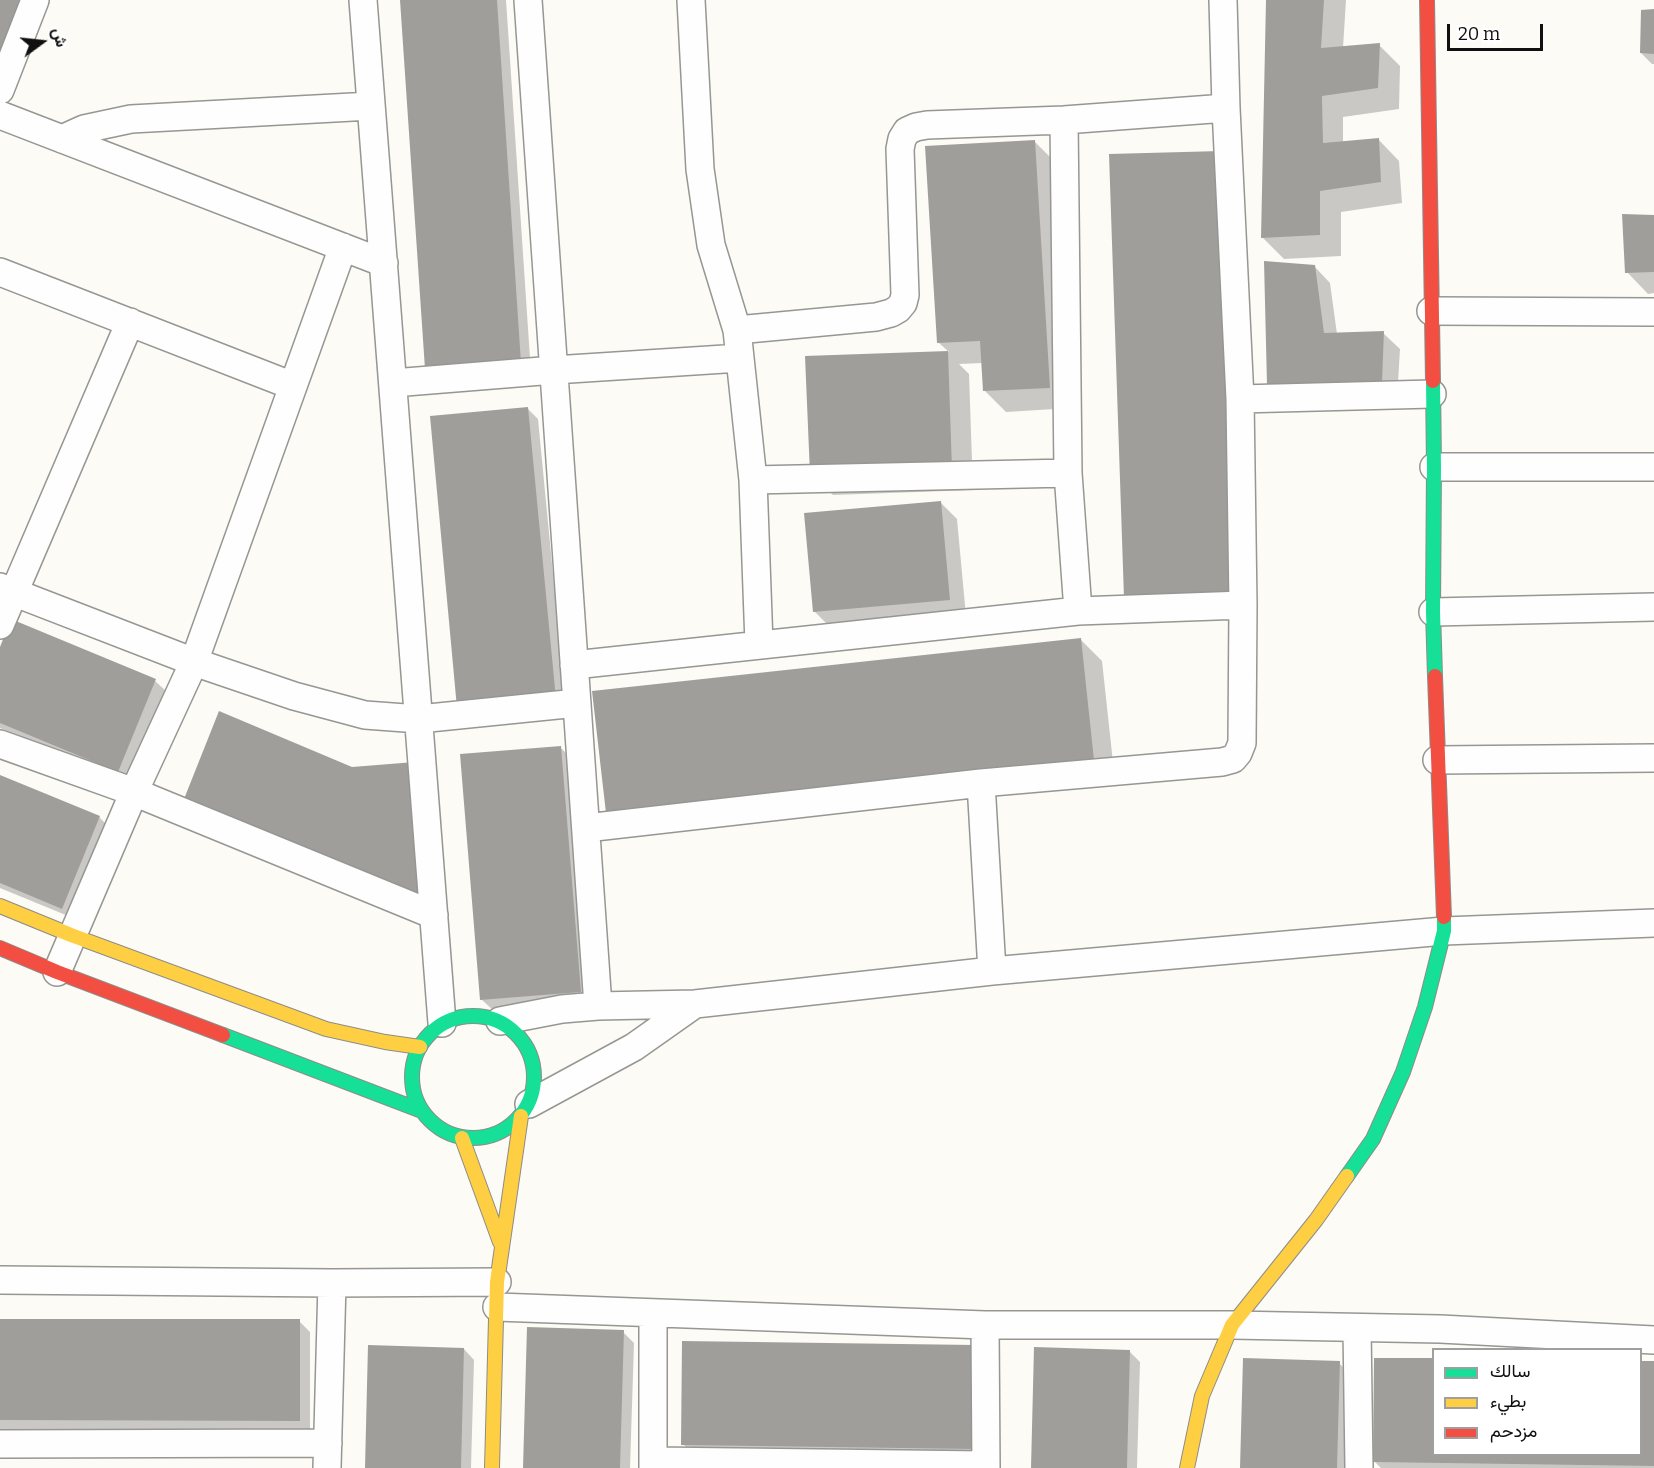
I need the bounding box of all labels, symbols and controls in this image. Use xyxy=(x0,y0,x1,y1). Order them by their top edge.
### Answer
north arrow xyxy=(12,12,72,72)
scale bar xyxy=(1450,12,1546,50)
text: 20 m xyxy=(1458,23,1500,45)
text: ش xyxy=(48,25,72,49)
legend xyxy=(1432,1348,1642,1456)
text: سالك xyxy=(1490,1360,1530,1382)
text: بطيء xyxy=(1490,1390,1526,1412)
text: مزدحم xyxy=(1490,1420,1537,1442)

